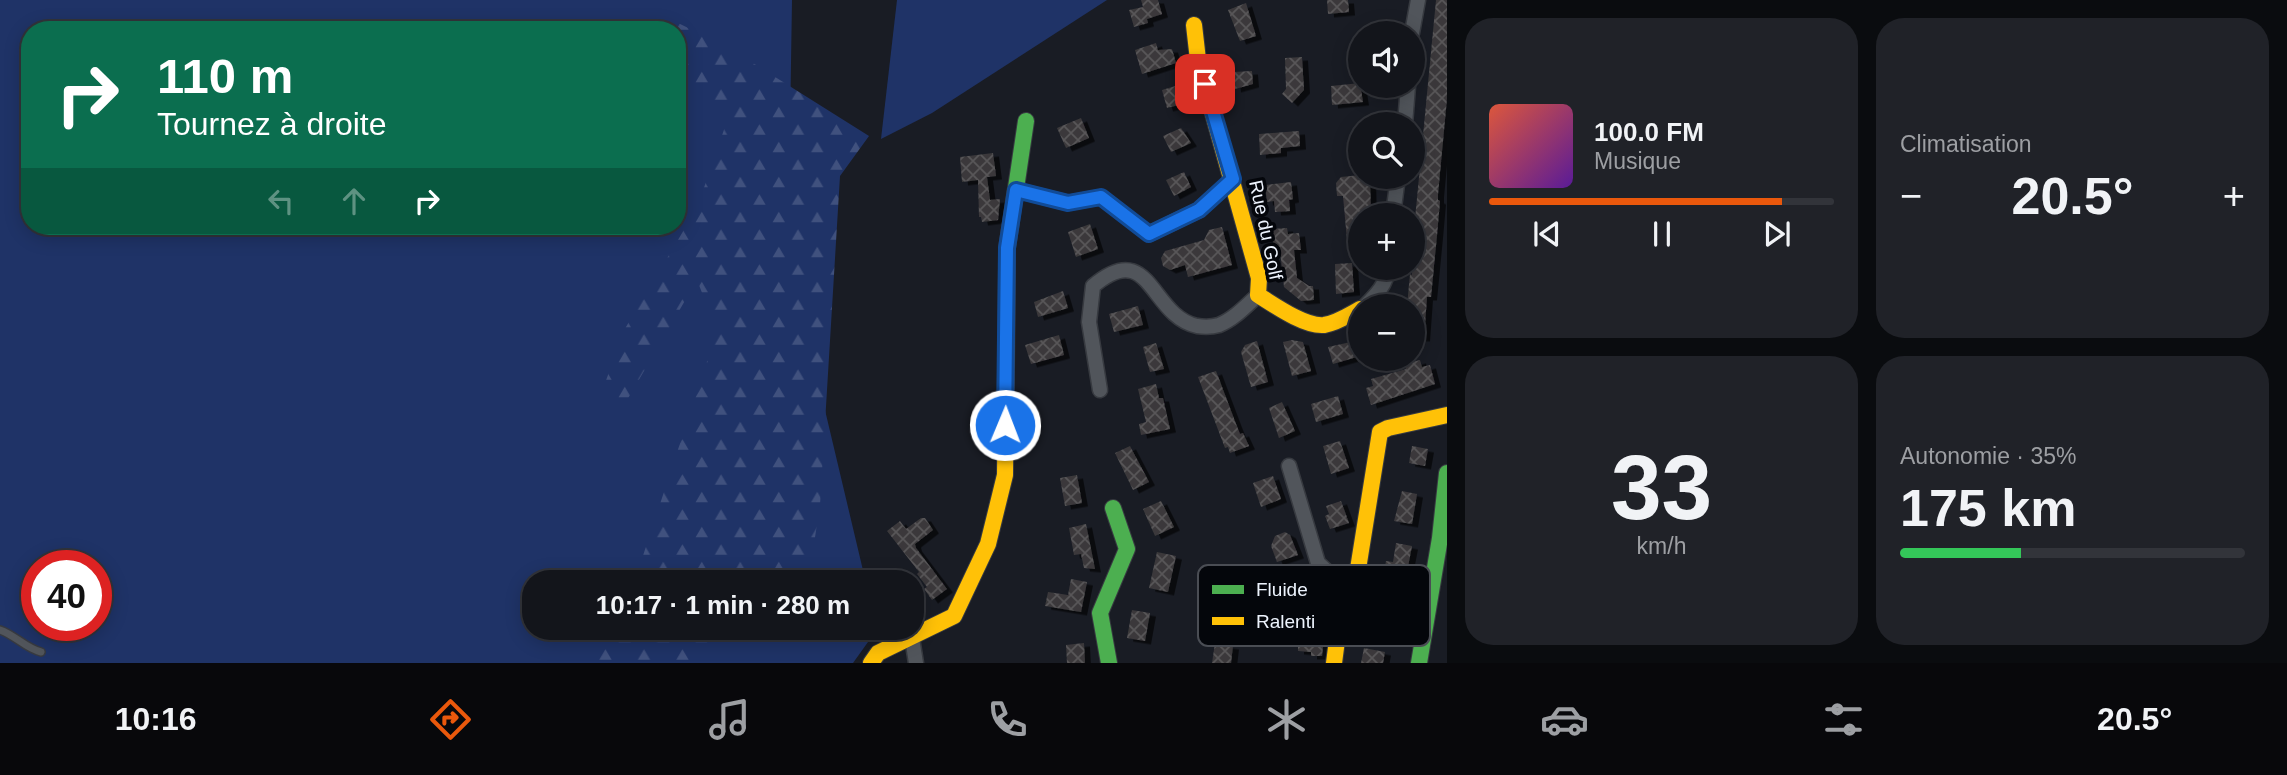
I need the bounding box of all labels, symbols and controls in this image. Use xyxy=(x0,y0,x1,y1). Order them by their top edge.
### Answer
map controls xyxy=(1348,21,1425,371)
button: sound xyxy=(1348,21,1425,98)
icon: right xyxy=(42,49,133,140)
text: 110 m xyxy=(157,49,293,103)
pin xyxy=(1175,54,1235,114)
icon: arrive xyxy=(1186,65,1224,103)
text: Tournez à droite xyxy=(157,106,386,142)
button: search xyxy=(1348,112,1425,189)
text: 100.0 FM xyxy=(1594,117,1704,147)
text: Climatisation xyxy=(1900,131,2032,157)
text: Musique xyxy=(1594,148,1681,174)
text: 20.5° xyxy=(2011,167,2134,225)
text: − xyxy=(1900,175,1922,217)
text: + xyxy=(2223,175,2245,217)
street label: Rue du Golf xyxy=(1245,178,1287,282)
icon: left xyxy=(262,182,300,220)
icon: ahead xyxy=(335,182,373,220)
icon: right xyxy=(408,182,446,220)
button: + xyxy=(1348,203,1425,280)
icon: previous xyxy=(1528,215,1566,253)
icon: pause xyxy=(1643,215,1681,253)
icon: next xyxy=(1758,215,1796,253)
button: − xyxy=(1348,294,1425,371)
position arrow xyxy=(968,388,1042,462)
text: 33 xyxy=(1611,437,1712,538)
text: Autonomie · 35% xyxy=(1900,443,2076,469)
text: 175 km xyxy=(1900,479,2076,537)
text: km/h xyxy=(1637,533,1686,559)
speed limit sign: 40 xyxy=(21,550,112,641)
legend xyxy=(1198,565,1430,646)
text: Fluide xyxy=(1256,579,1308,600)
text: 10:17 · 1 min · 280 m xyxy=(596,590,850,620)
text: Ralenti xyxy=(1256,611,1315,632)
icon: directions xyxy=(426,695,475,744)
icon: music xyxy=(705,695,754,744)
icon: phone xyxy=(983,695,1032,744)
icon: climate xyxy=(1262,695,1311,744)
icon: car xyxy=(1540,695,1589,744)
icon: filters xyxy=(1819,695,1868,744)
text: 10:16 xyxy=(115,701,197,737)
text: 20.5° xyxy=(2097,701,2172,737)

